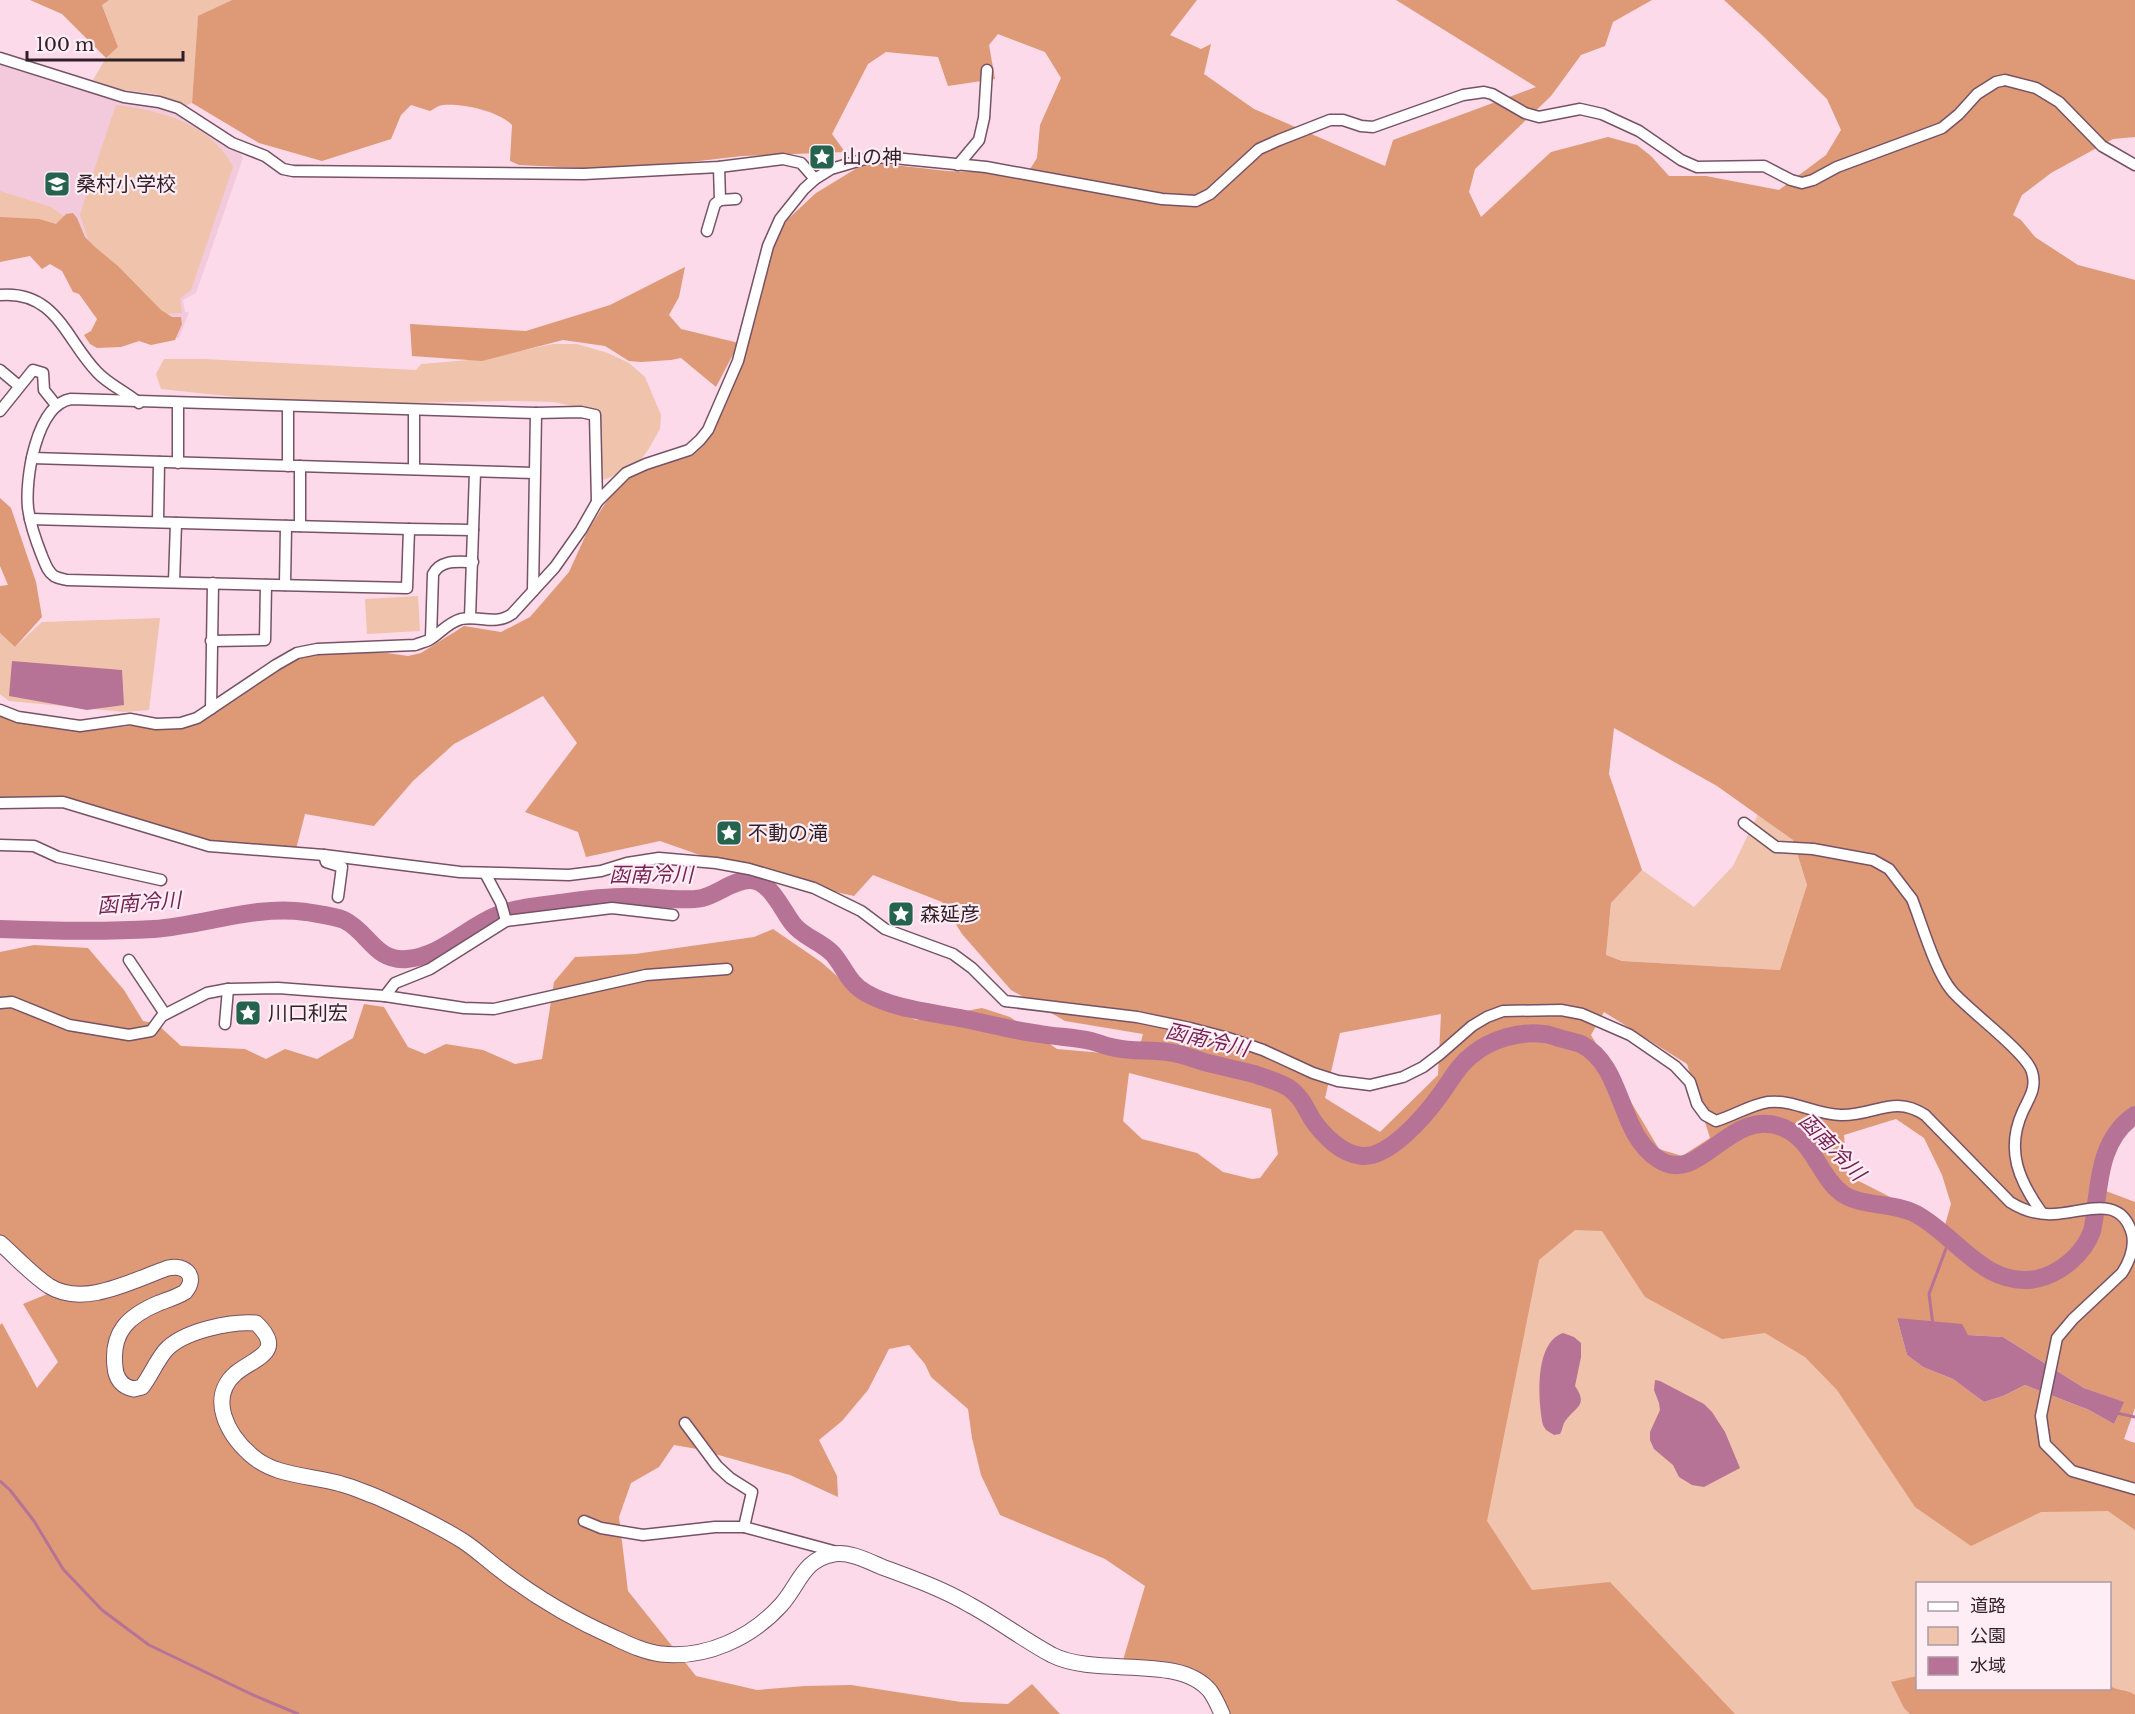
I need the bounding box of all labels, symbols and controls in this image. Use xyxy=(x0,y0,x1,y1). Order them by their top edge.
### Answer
scale bar xyxy=(27,24,183,62)
text: 100 m xyxy=(36,34,94,56)
place icon: 山の神 xyxy=(807,142,837,172)
place label: 山の神 xyxy=(842,145,902,169)
school or university icon: 桑村小学校 xyxy=(42,169,72,199)
place label: 桑村小学校 xyxy=(76,172,176,196)
place icon: 不動の滝 xyxy=(714,818,744,848)
place label: 不動の滝 xyxy=(748,821,828,845)
water label: 函南冷川 xyxy=(609,862,695,888)
water label: 函南冷川 xyxy=(96,887,184,919)
place icon: 森延彦 xyxy=(886,899,916,929)
place label: 森延彦 xyxy=(920,902,980,926)
place icon: 川口利宏 xyxy=(233,998,263,1028)
place label: 川口利宏 xyxy=(268,1001,348,1025)
water label: 函南冷川 xyxy=(1163,1018,1253,1063)
water label: 函南冷川 xyxy=(1793,1108,1872,1188)
legend xyxy=(1916,1582,2111,1690)
text: 道路 xyxy=(1970,1595,2006,1617)
text: 公園 xyxy=(1970,1625,2006,1647)
text: 水域 xyxy=(1970,1655,2006,1677)

